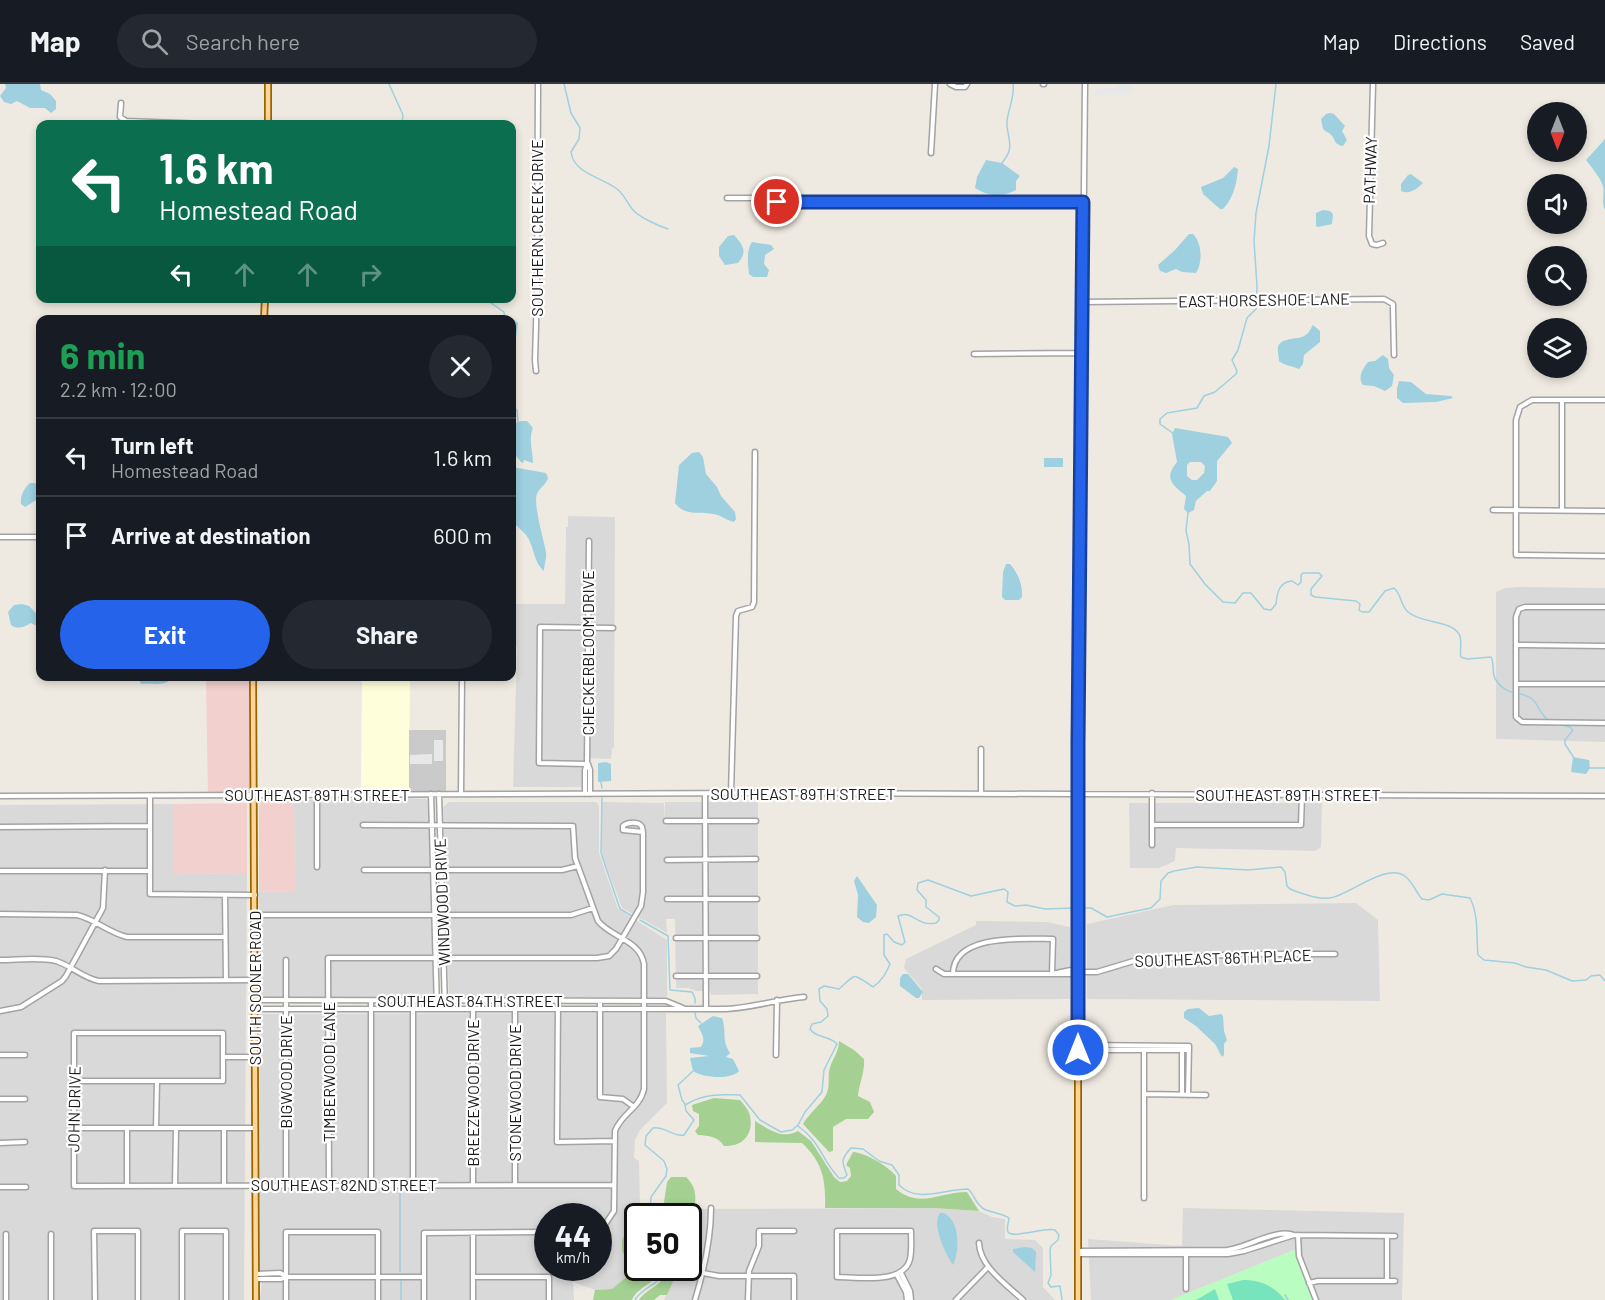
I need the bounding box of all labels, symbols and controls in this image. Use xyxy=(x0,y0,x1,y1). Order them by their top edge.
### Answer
search box xyxy=(117,14,537,68)
text: Map xyxy=(30,24,81,58)
icon: search xyxy=(138,25,171,58)
text: Search here xyxy=(186,28,300,54)
text: Map xyxy=(1323,29,1360,54)
text: Directions xyxy=(1393,29,1487,54)
text: Saved xyxy=(1520,29,1575,54)
north arrow xyxy=(1527,102,1587,162)
map controls xyxy=(1527,102,1587,378)
street label: PATHWAY xyxy=(1359,136,1380,204)
street label: SOUTHERN CREEK DRIVE xyxy=(527,139,546,317)
text: 1.6 km xyxy=(159,142,274,192)
icon: left xyxy=(60,144,138,222)
button: sound xyxy=(1527,174,1587,234)
pin xyxy=(751,176,802,227)
icon: arrive xyxy=(760,185,793,218)
text: Homestead Road xyxy=(159,193,358,225)
button: search xyxy=(1527,246,1587,306)
icon: left xyxy=(165,258,198,291)
icon: ahead xyxy=(228,258,261,291)
icon: ahead xyxy=(291,258,324,291)
icon: right xyxy=(354,258,387,291)
street label: EAST HORSESHOE LANE xyxy=(1178,289,1350,310)
button: layers xyxy=(1527,318,1587,378)
text: 6 min xyxy=(60,333,145,376)
button: close xyxy=(429,335,492,398)
text: 2.2 km · 12:00 xyxy=(60,377,177,401)
text: Turn left xyxy=(111,432,194,458)
icon: left xyxy=(60,441,93,474)
text: 1.6 km xyxy=(433,444,492,470)
text: Homestead Road xyxy=(111,458,258,482)
icon: arrive xyxy=(60,519,93,552)
text: Arrive at destination xyxy=(111,522,310,548)
text: 600 m xyxy=(433,522,492,548)
street label: CHECKERBLOOM DRIVE xyxy=(578,570,597,736)
button: Exit xyxy=(60,600,270,669)
button: Share xyxy=(282,600,492,669)
street label: SOUTHEAST 89TH STREET xyxy=(710,784,896,803)
street label: SOUTHEAST 89TH STREET xyxy=(224,785,410,804)
street label: SOUTHEAST 89TH STREET xyxy=(1195,785,1381,804)
street label: WINDWOOD DRIVE xyxy=(430,838,453,966)
street label: SOUTH SOONER ROAD xyxy=(245,911,264,1065)
street label: SOUTHEAST 86TH PLACE xyxy=(1134,945,1312,970)
street label: SOUTHEAST 84TH STREET xyxy=(377,991,563,1010)
street label: TIMBERWOOD LANE xyxy=(319,1002,338,1142)
street label: BIGWOOD DRIVE xyxy=(276,1015,295,1129)
position arrow xyxy=(1046,1018,1110,1082)
street label: BREEZEWOOD DRIVE xyxy=(463,1019,482,1167)
street label: STONEWOOD DRIVE xyxy=(505,1024,524,1162)
street label: JOHN DRIVE xyxy=(63,1066,84,1152)
street label: SOUTHEAST 82ND STREET xyxy=(251,1175,437,1194)
speed limit sign: 50 xyxy=(624,1203,702,1281)
text: 44 xyxy=(555,1217,591,1253)
text: km/h xyxy=(556,1248,590,1266)

